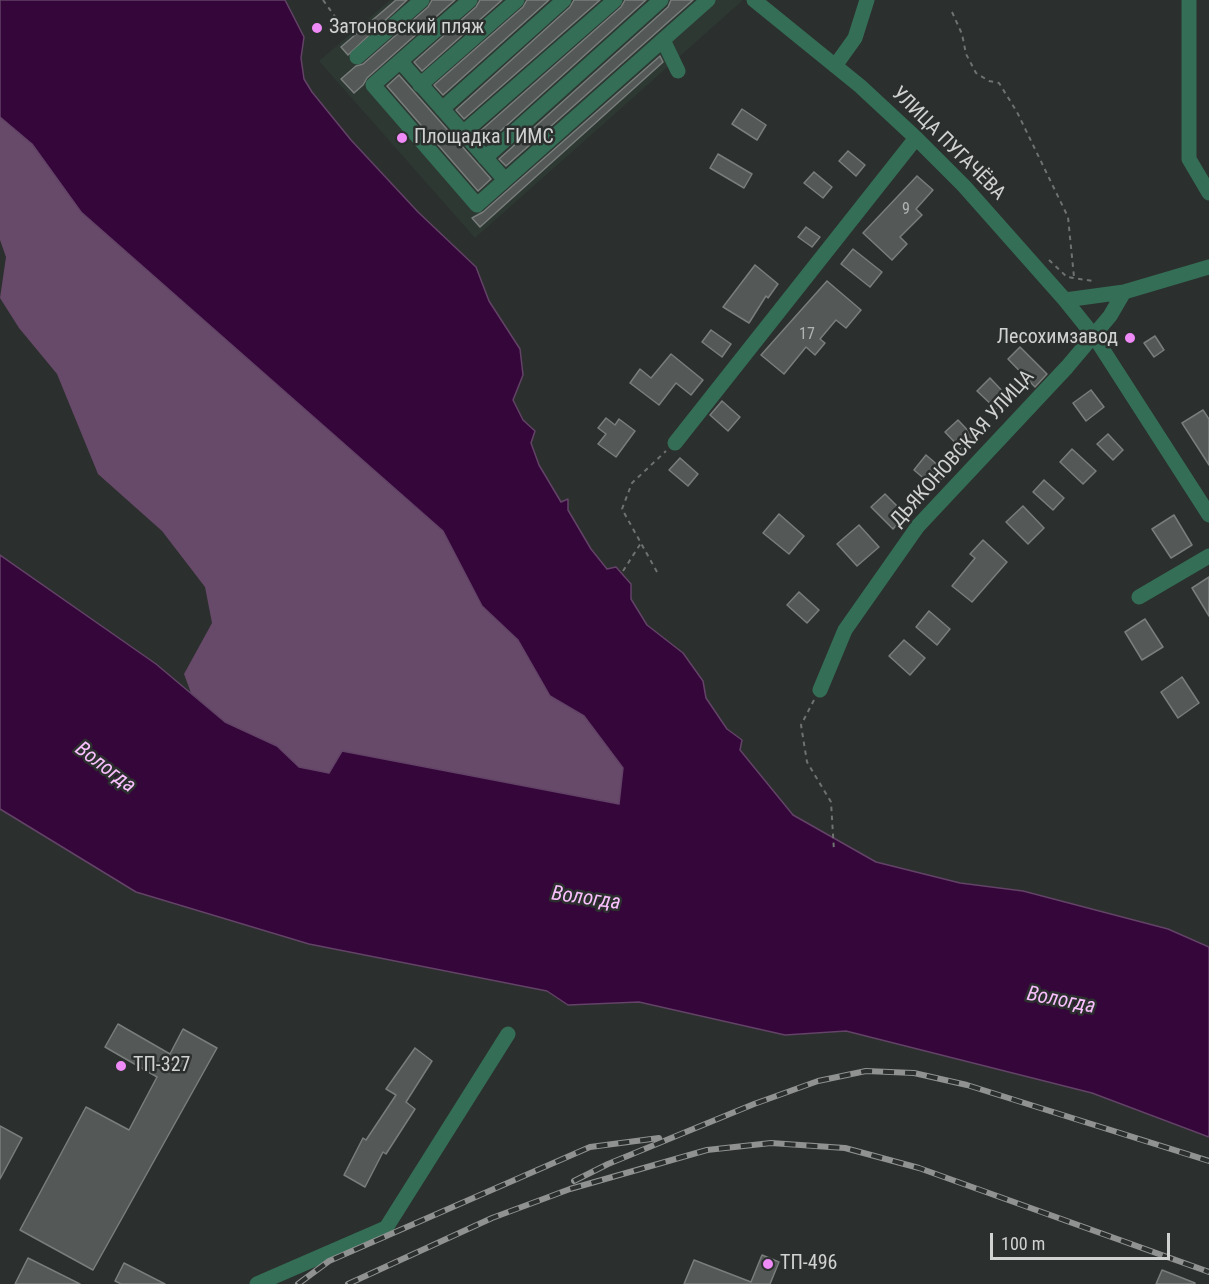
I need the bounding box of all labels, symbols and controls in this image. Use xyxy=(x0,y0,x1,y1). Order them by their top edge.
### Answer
place label: Затоновский пляж xyxy=(329,16,484,40)
marker: Затоновский пляж xyxy=(310,21,324,35)
street label: УЛИЦА ПУГАЧЁВА xyxy=(886,82,1010,206)
place label: Площадка ГИМС xyxy=(414,126,554,150)
marker: Площадка ГИМС xyxy=(395,131,409,145)
house number: 9 xyxy=(902,200,910,220)
house number: 17 xyxy=(799,325,815,345)
place label: Лесохимзавод xyxy=(997,326,1118,350)
marker: Лесохимзавод xyxy=(1123,331,1137,345)
street label: ДЬЯКОНОВСКАЯ УЛИЦА xyxy=(886,366,1040,532)
water label: Вологда xyxy=(70,737,140,799)
water label: Вологда xyxy=(550,882,622,916)
water label: Вологда xyxy=(1024,982,1098,1020)
place label: ТП-327 xyxy=(133,1054,190,1078)
marker: ТП-327 xyxy=(114,1059,128,1073)
scale bar xyxy=(993,1221,1173,1259)
text: 100 m xyxy=(1001,1233,1045,1254)
place label: ТП-496 xyxy=(780,1252,837,1276)
marker: ТП-496 xyxy=(761,1257,775,1271)

